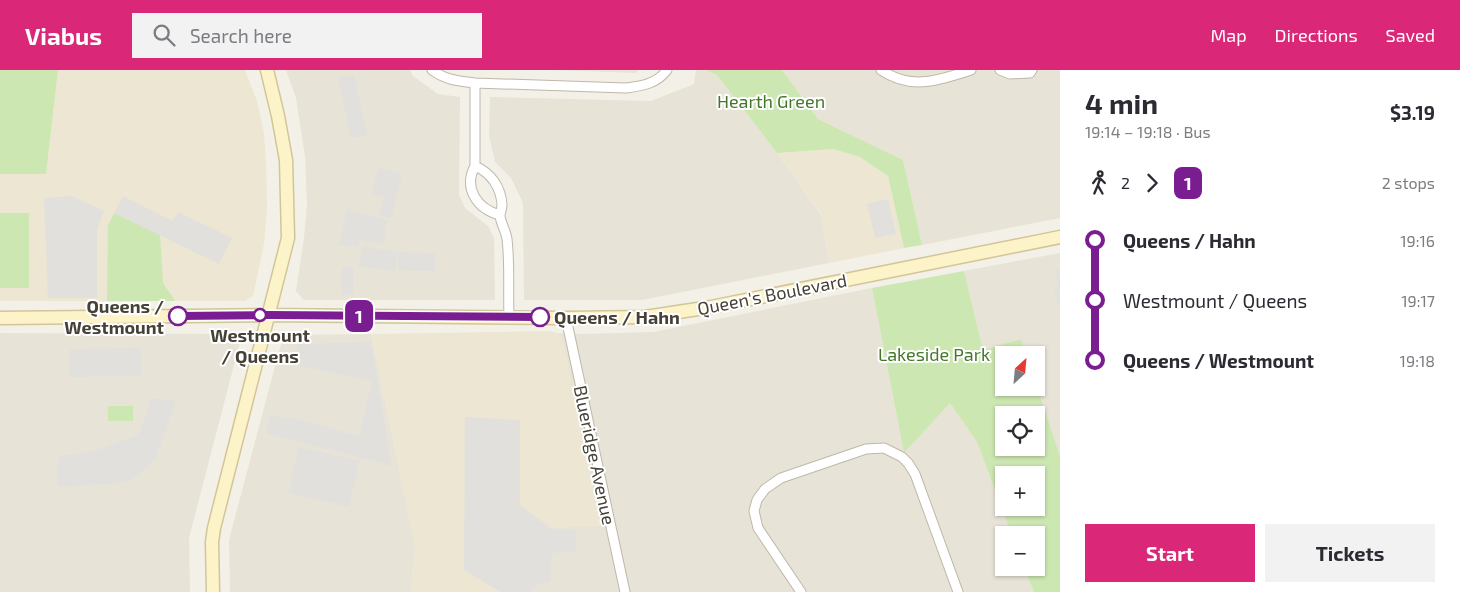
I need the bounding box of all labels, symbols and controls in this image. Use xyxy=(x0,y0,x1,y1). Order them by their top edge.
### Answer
search box xyxy=(132,13,482,58)
text: Viabus xyxy=(25,21,102,50)
icon: search xyxy=(150,21,178,49)
text: Search here xyxy=(190,24,292,47)
text: Map xyxy=(1210,24,1247,46)
text: Directions xyxy=(1275,24,1358,46)
text: Saved xyxy=(1386,24,1435,46)
text: 4 min xyxy=(1085,86,1158,120)
park label: Hearth Green xyxy=(717,90,825,112)
text: $3.19 xyxy=(1390,101,1435,124)
text: 19:14 – 19:18 · Bus xyxy=(1085,122,1211,141)
icon: walk xyxy=(1085,169,1113,197)
icon: forward xyxy=(1138,169,1166,197)
text: 1 xyxy=(1184,172,1192,194)
text: 2 xyxy=(1121,173,1130,192)
text: 2 stops xyxy=(1382,173,1435,192)
text: Queens / Hahn xyxy=(1123,229,1256,252)
text: 19:16 xyxy=(1400,231,1435,250)
street label: Queen's Boulevard xyxy=(695,269,849,319)
text: Westmount / Queens xyxy=(1123,289,1307,312)
text: 19:17 xyxy=(1401,291,1435,310)
place label: Queens / Westmount xyxy=(64,295,165,338)
line badge: 1 xyxy=(343,300,375,332)
text: 1 xyxy=(355,305,363,327)
marker: Queens / Westmount xyxy=(168,306,188,326)
place label: Queens / Hahn xyxy=(554,306,680,328)
marker: Queens / Hahn xyxy=(530,307,550,327)
marker: Westmount / Queens xyxy=(253,308,267,322)
place label: Westmount / Queens xyxy=(210,324,310,367)
park label: Lakeside Park xyxy=(878,343,990,365)
north arrow xyxy=(995,346,1045,396)
map controls xyxy=(995,346,1045,576)
text: Queens / Westmount xyxy=(1123,349,1314,372)
text: 19:18 xyxy=(1400,351,1435,370)
street label: Blueridge Avenue xyxy=(569,383,621,527)
button: locate xyxy=(995,406,1045,456)
button: + xyxy=(995,466,1045,516)
button: Start xyxy=(1085,524,1255,582)
button: Tickets xyxy=(1265,524,1435,582)
button: − xyxy=(995,526,1045,576)

